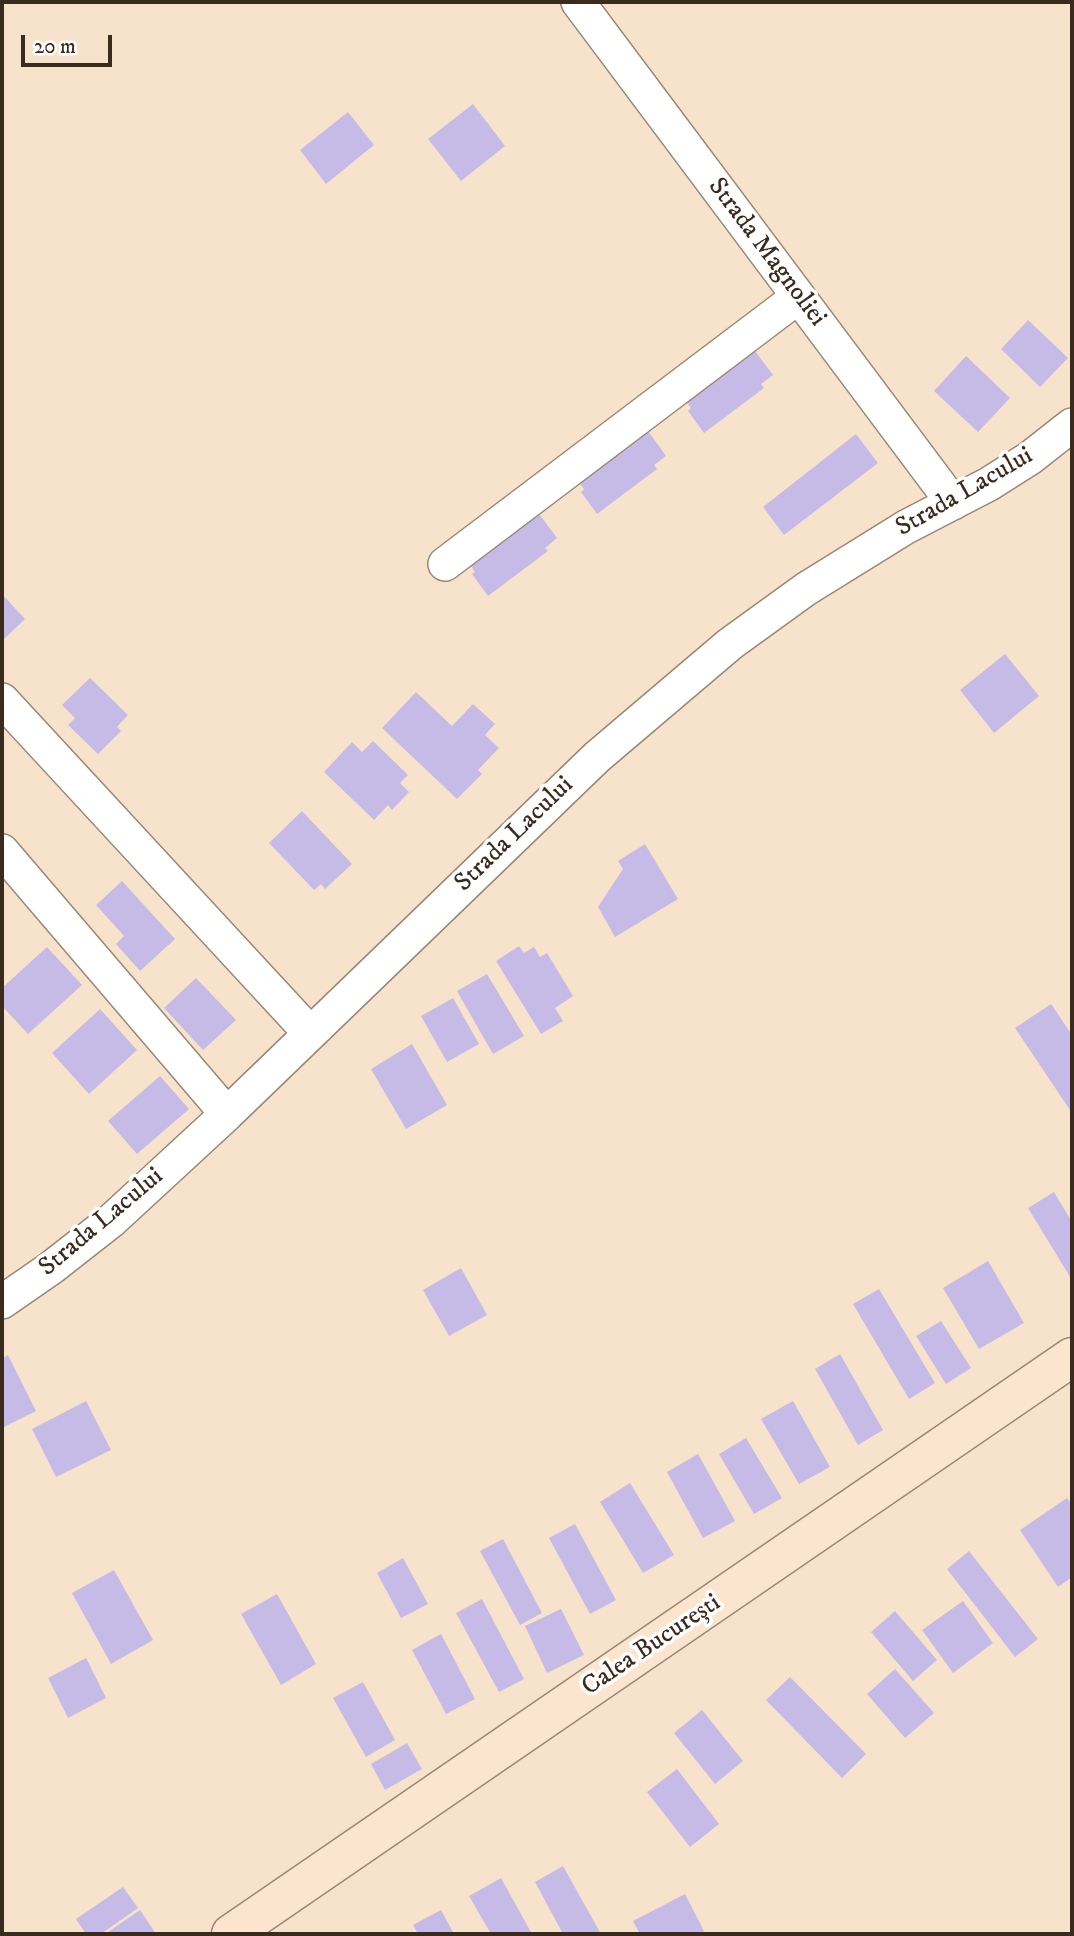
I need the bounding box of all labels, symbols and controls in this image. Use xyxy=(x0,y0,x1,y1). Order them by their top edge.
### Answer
scale bar xyxy=(24,21,116,65)
text: 20 m xyxy=(34,34,76,60)
street label: Strada Magnoliei xyxy=(700,173,832,333)
street label: Strada Lacului xyxy=(891,441,1039,545)
street label: Strada Lacului xyxy=(449,771,581,899)
street label: Strada Lacului xyxy=(33,1162,171,1284)
street label: Calea București xyxy=(577,1588,727,1704)

